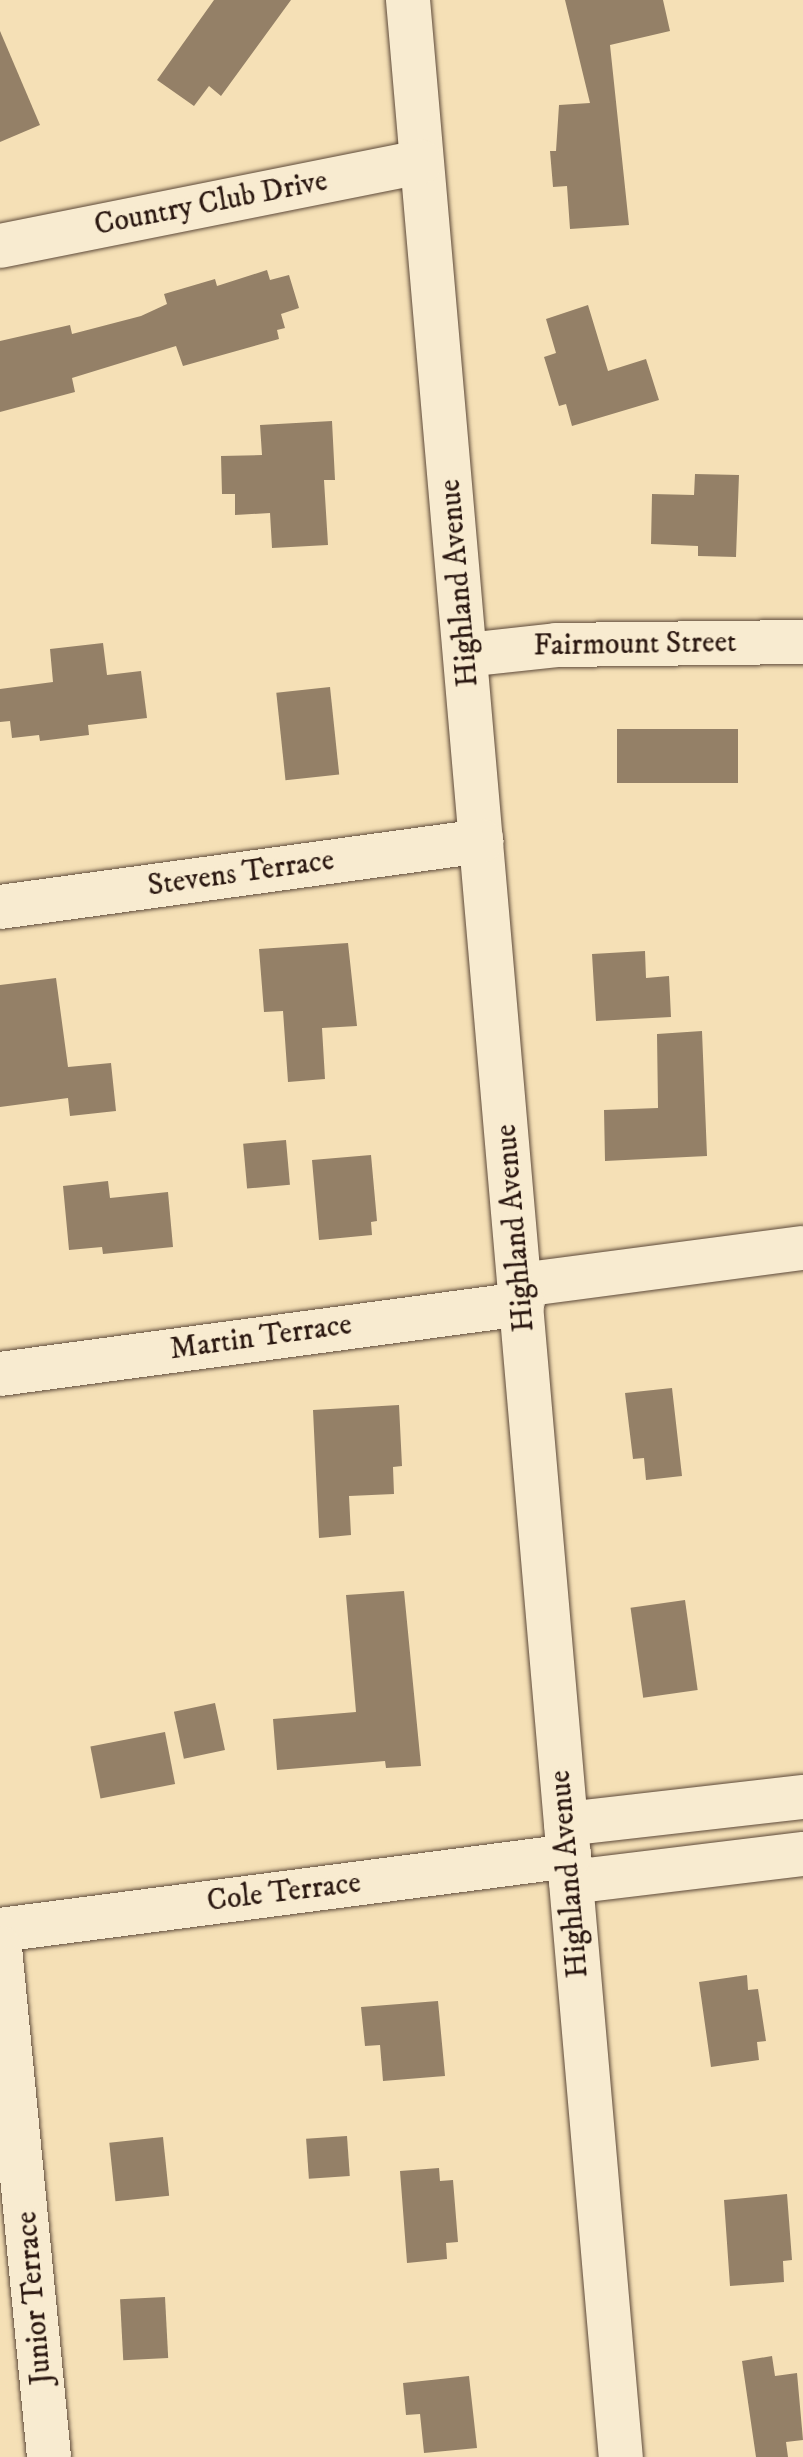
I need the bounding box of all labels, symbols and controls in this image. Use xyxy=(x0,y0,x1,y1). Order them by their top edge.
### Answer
street label: Country Club Drive xyxy=(91,164,331,244)
street label: Highland Avenue xyxy=(433,478,487,688)
street label: Fairmount Street xyxy=(533,625,737,665)
street label: Stevens Terrace xyxy=(145,843,337,905)
street label: Highland Avenue xyxy=(489,1123,543,1333)
street label: Martin Terrace xyxy=(168,1307,354,1369)
street label: Highland Avenue xyxy=(543,1769,597,1979)
street label: Cole Terrace xyxy=(205,1866,363,1920)
street label: Junior Terrace xyxy=(9,2210,61,2386)

